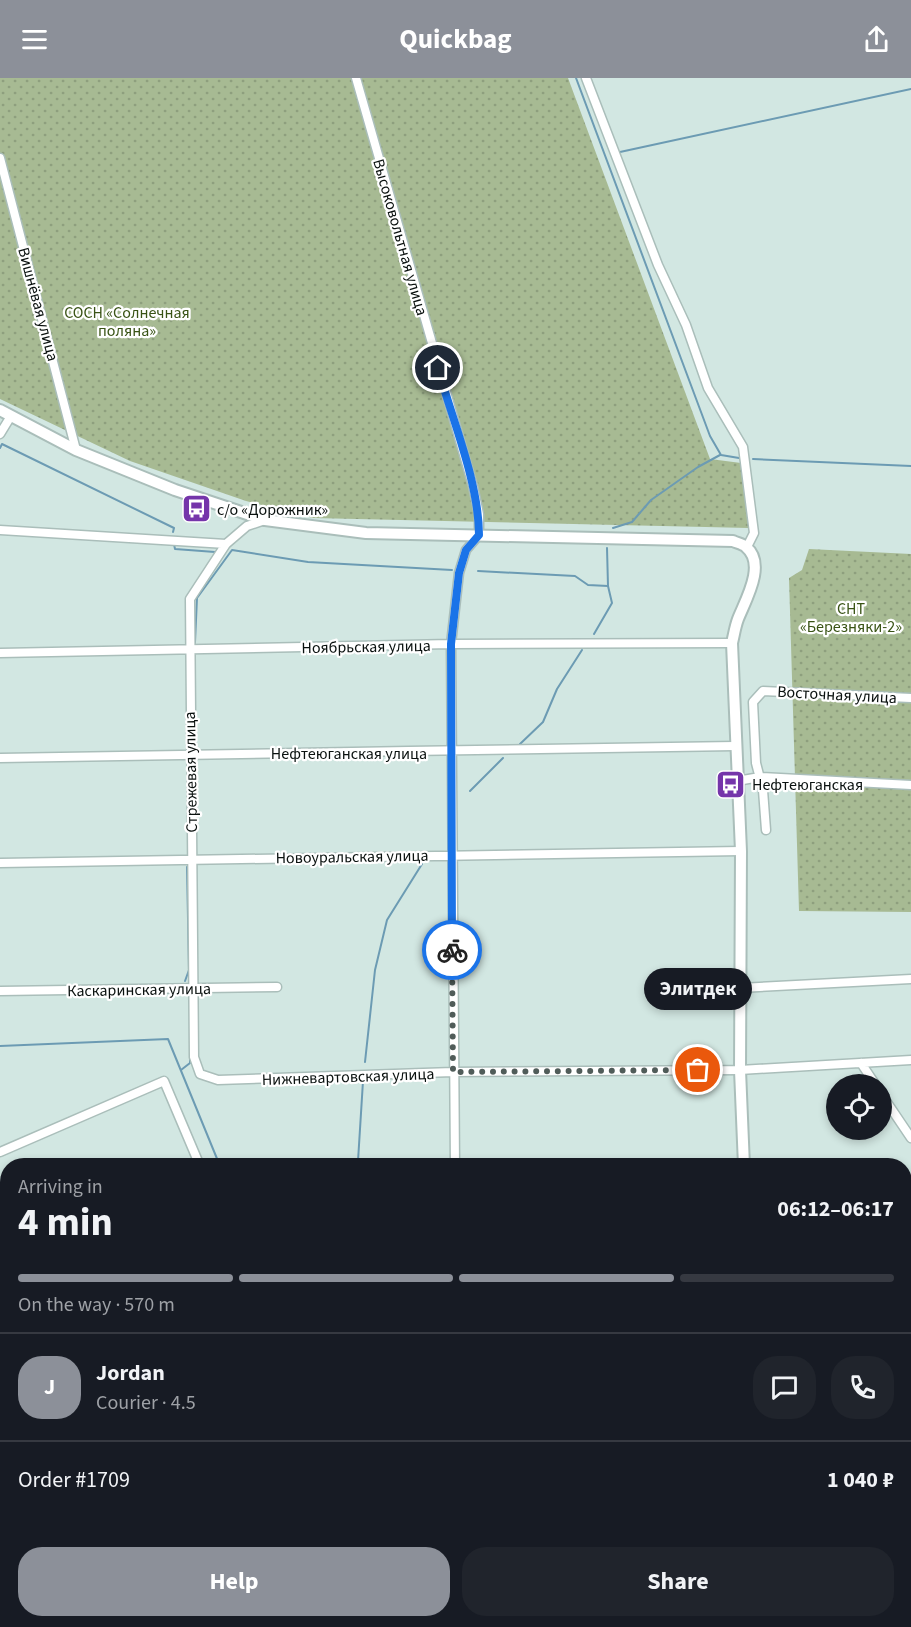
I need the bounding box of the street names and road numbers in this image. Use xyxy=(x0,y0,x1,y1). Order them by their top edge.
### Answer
street label: Высоковольтная улица xyxy=(367,156,433,318)
street label: Вишнёвая улица xyxy=(12,245,64,364)
street label: Ноябрьская улица xyxy=(301,635,431,659)
street label: Восточная улица xyxy=(777,681,897,709)
street label: Стрежевая улица xyxy=(179,711,203,833)
street label: Нефтеюганская улица xyxy=(271,743,427,765)
street label: Новоуральская улица xyxy=(275,845,429,869)
street label: Каскаринская улица xyxy=(67,978,211,1002)
street label: Нижневартовская улица xyxy=(261,1063,435,1091)

